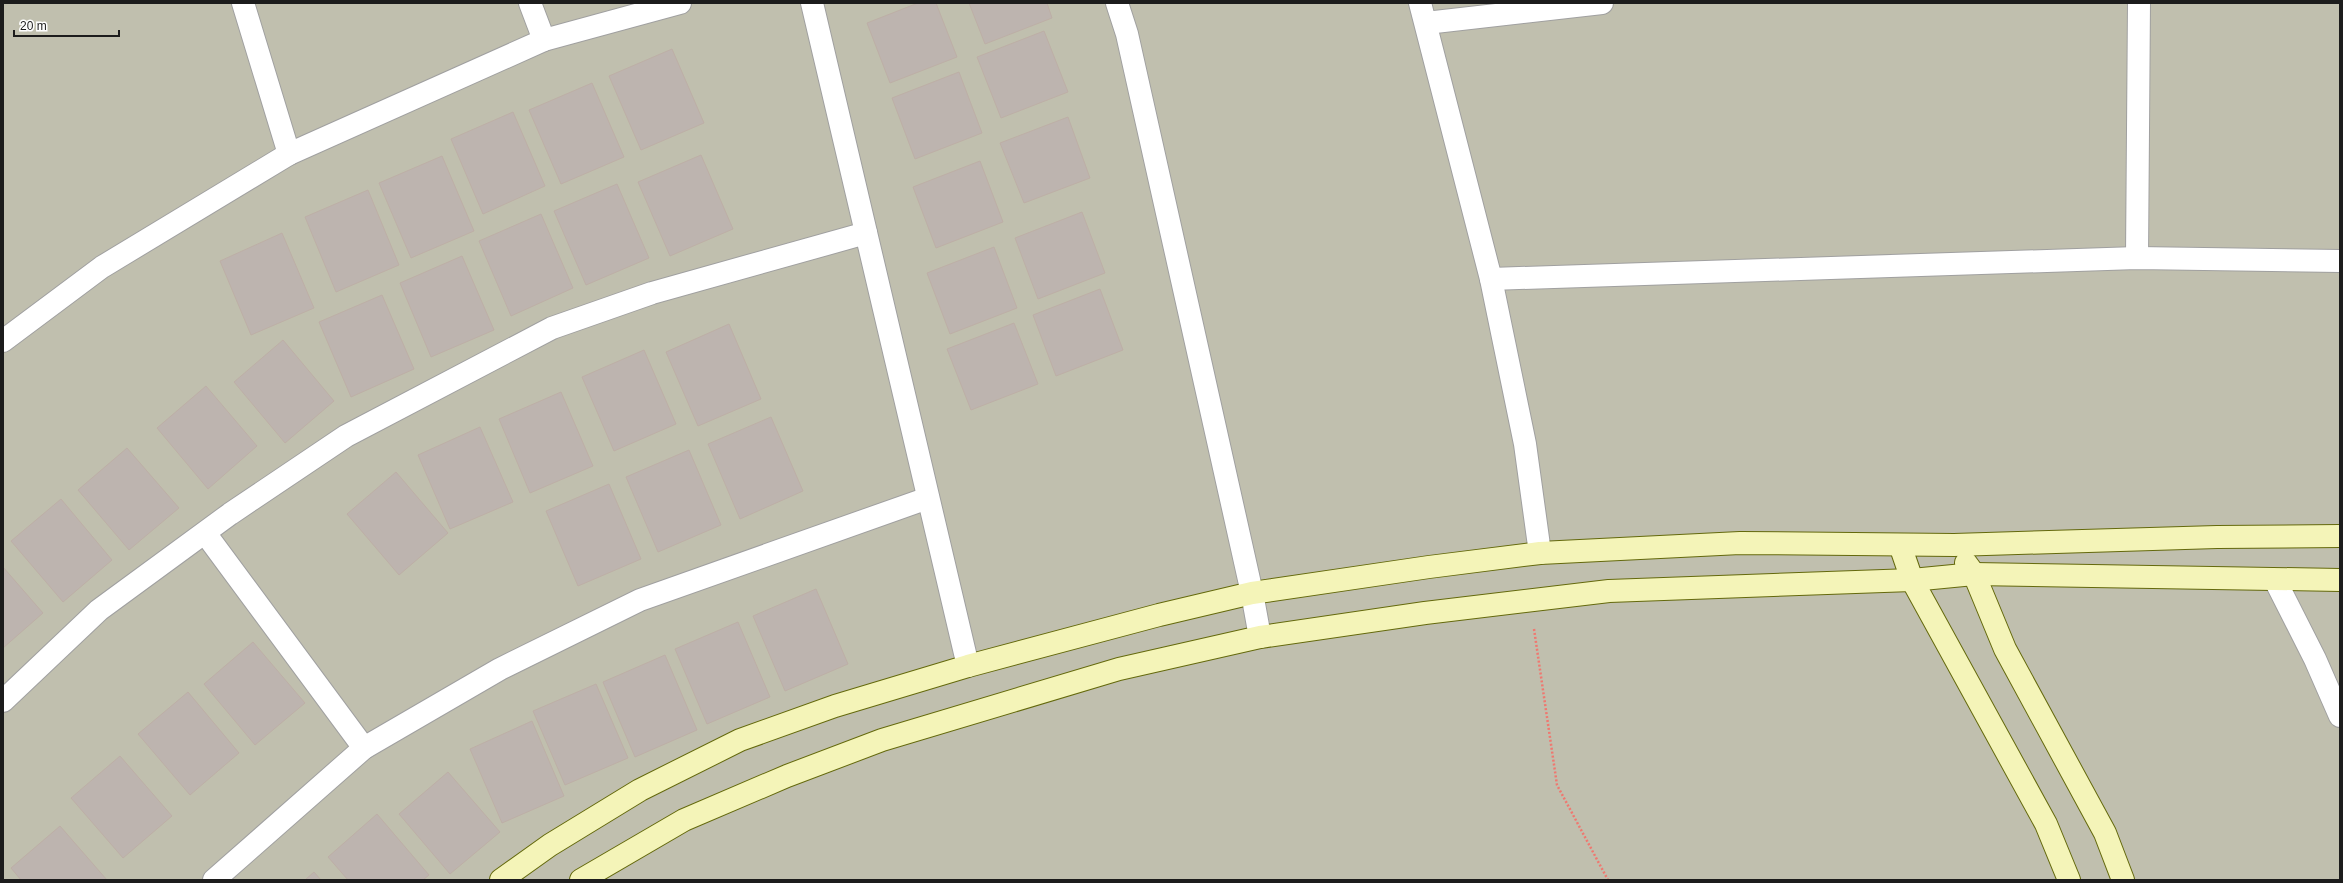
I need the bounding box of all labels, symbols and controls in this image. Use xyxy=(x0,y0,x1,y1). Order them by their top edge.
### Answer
scale bar xyxy=(14,12,119,38)
text: 20 m xyxy=(20,19,47,33)

